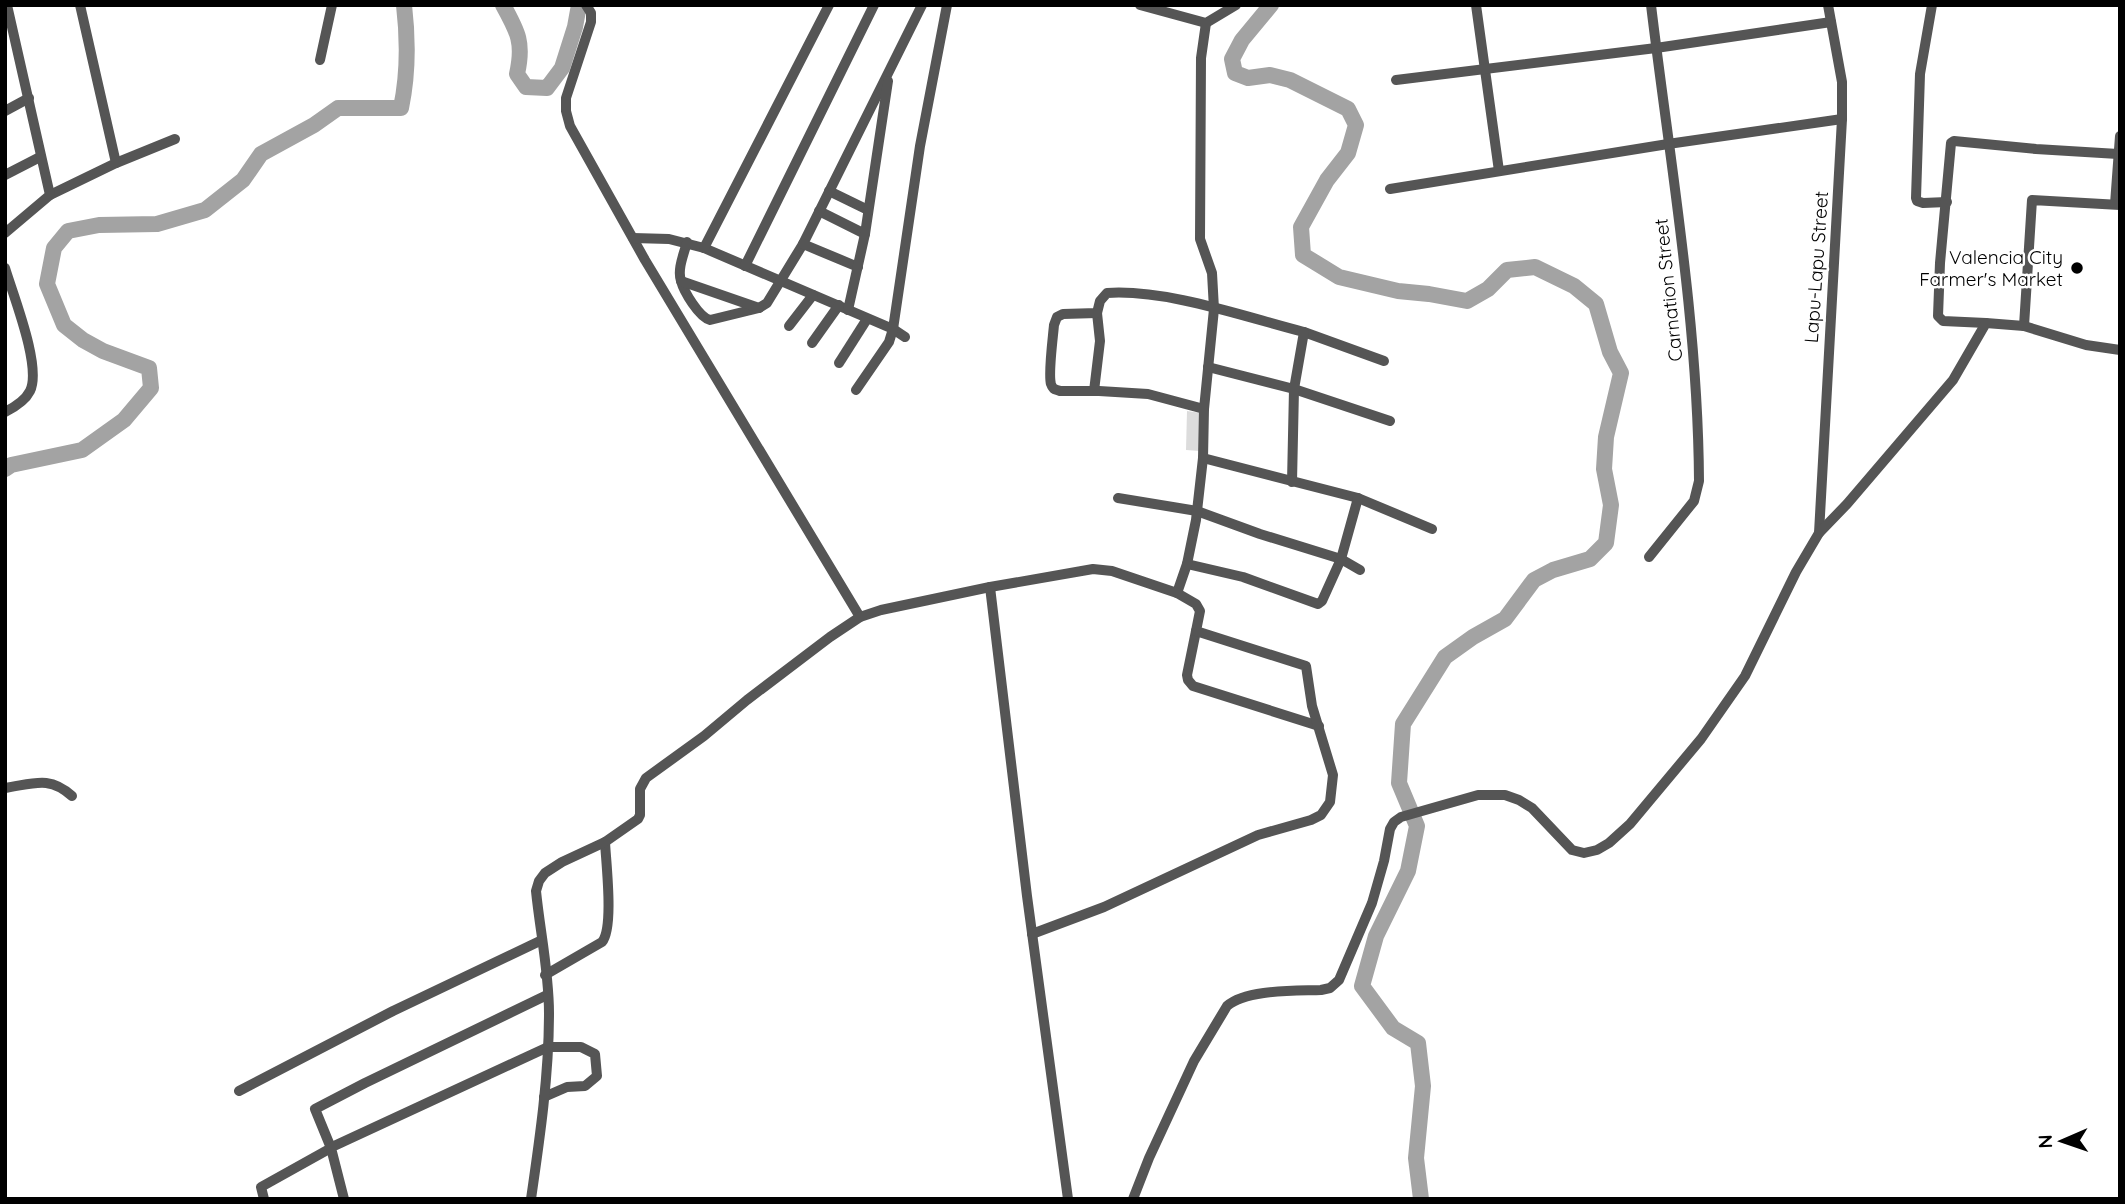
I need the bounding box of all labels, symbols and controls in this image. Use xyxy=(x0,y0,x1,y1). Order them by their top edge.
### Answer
street label: Lapu-Lapu Street xyxy=(1799,190,1833,344)
street label: Carnation Street xyxy=(1649,217,1687,363)
place label: Valencia City Farmer's Market xyxy=(1919,245,2063,291)
marker: Valencia City Farmer's Market xyxy=(2069,260,2085,276)
north arrow xyxy=(2027,1106,2097,1176)
text: N xyxy=(2033,1134,2057,1149)

